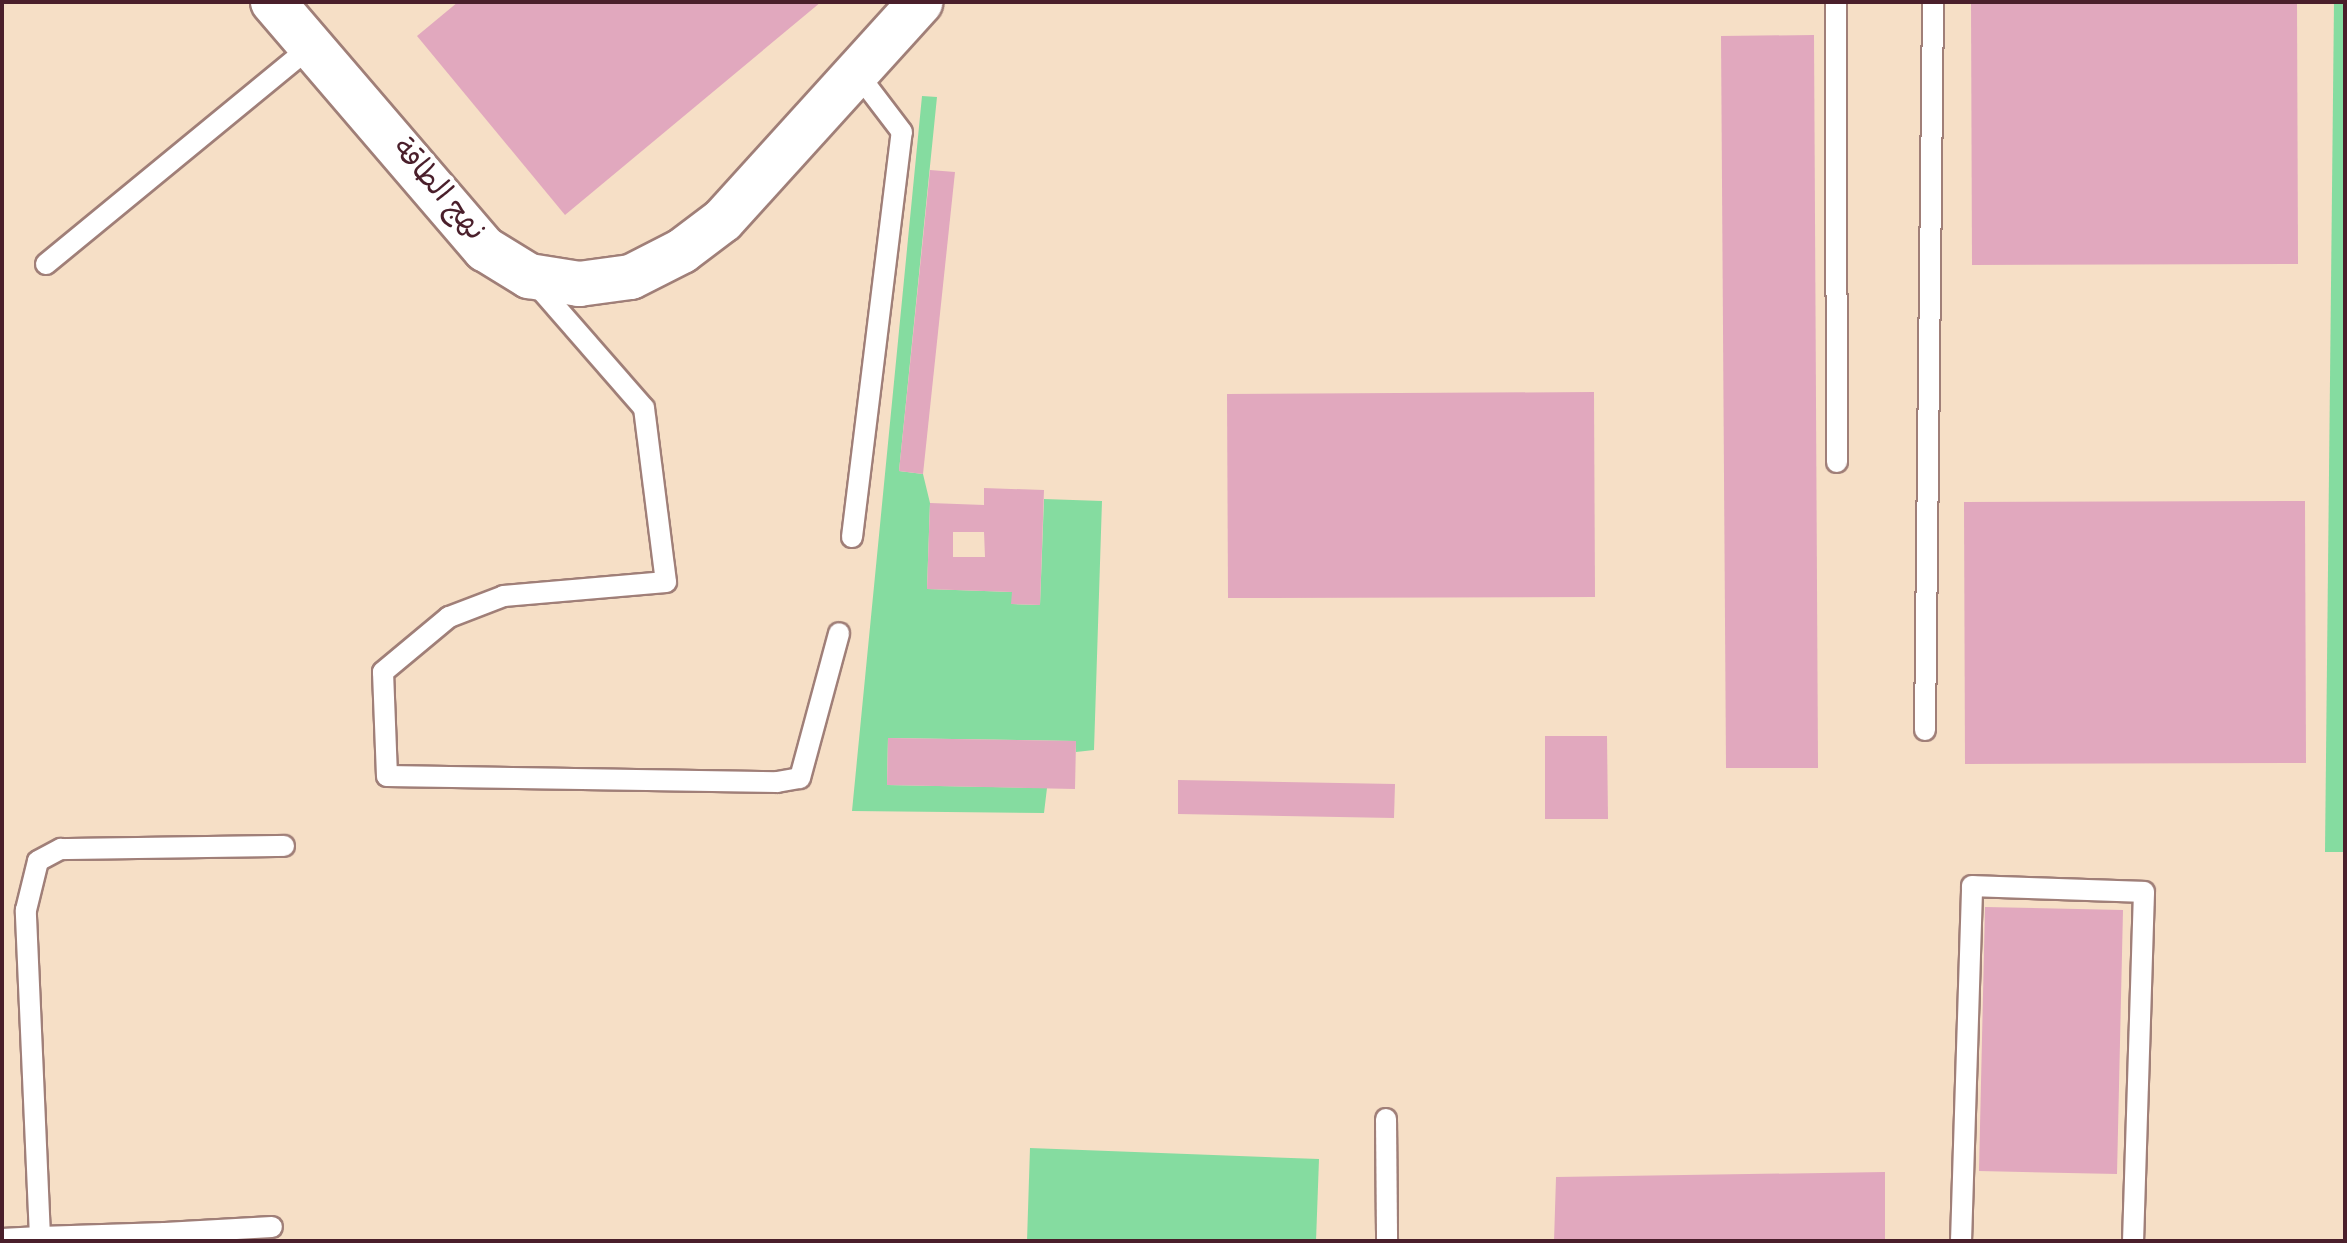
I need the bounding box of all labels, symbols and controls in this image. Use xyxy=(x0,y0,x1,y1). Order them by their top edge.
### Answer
street label: نهج الطاقة xyxy=(382,133,490,251)

